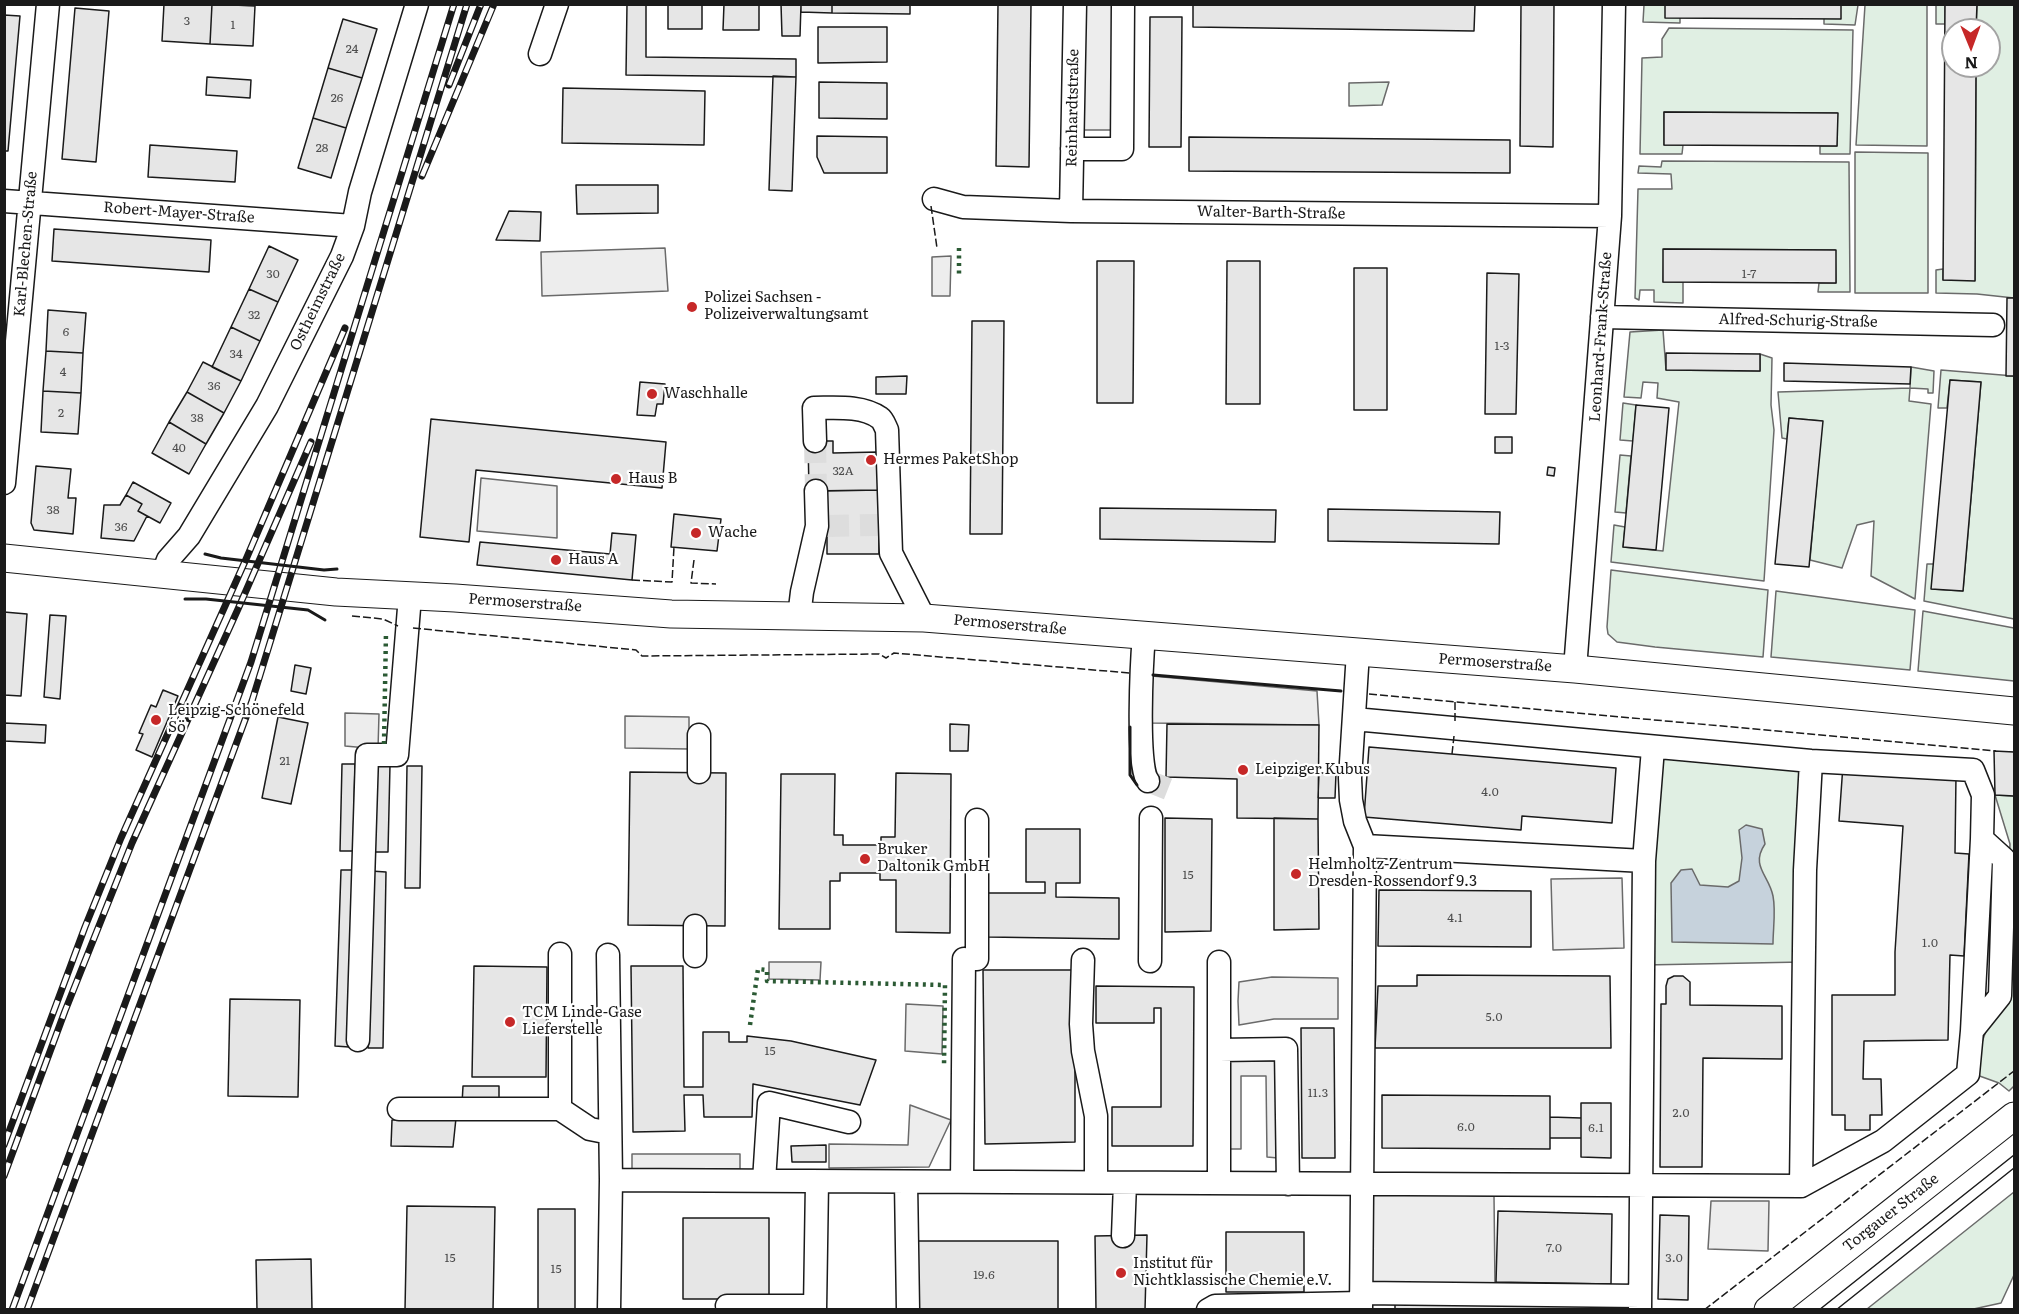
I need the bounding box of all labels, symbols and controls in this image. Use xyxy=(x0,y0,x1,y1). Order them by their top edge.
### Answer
house number: 3 xyxy=(184,14,190,28)
house number: 1 xyxy=(231,18,235,32)
north arrow xyxy=(1941,18,2001,78)
house number: 24 xyxy=(346,42,358,56)
street label: Reinhardtstraße xyxy=(1063,49,1083,167)
text: N xyxy=(1964,52,1978,76)
house number: 26 xyxy=(331,91,343,105)
house number: 28 xyxy=(316,141,328,155)
street label: Karl-Blechen-Straße xyxy=(11,170,41,318)
street label: Robert-Mayer-Straße xyxy=(103,199,255,227)
street label: Walter-Barth-Straße xyxy=(1197,203,1345,223)
street label: Ostheimstraße xyxy=(287,250,349,354)
street label: Leonhard-Frank-Straße xyxy=(1586,251,1616,423)
house number: 30 xyxy=(266,267,280,281)
house number: 1-7 xyxy=(1742,267,1756,281)
place label: Polizei Sachsen - Polizeiverwaltungsamt xyxy=(704,289,868,324)
marker: Polizei Sachsen - Polizeiverwaltungsamt xyxy=(685,300,699,314)
house number: 32 xyxy=(248,308,260,322)
street label: Alfred-Schurig-Straße xyxy=(1718,311,1878,331)
house number: 6 xyxy=(63,325,69,339)
house number: 1-3 xyxy=(1495,339,1509,353)
house number: 34 xyxy=(229,347,243,361)
house number: 4 xyxy=(60,365,66,379)
house number: 36 xyxy=(208,379,220,393)
place label: Waschhalle xyxy=(664,385,748,403)
marker: Waschhalle xyxy=(645,387,659,401)
house number: 2 xyxy=(58,406,64,420)
house number: 38 xyxy=(190,411,204,425)
house number: 40 xyxy=(172,441,186,455)
place label: Hermes PaketShop xyxy=(883,451,1018,469)
marker: Hermes PaketShop xyxy=(864,453,878,467)
house number: 32A xyxy=(832,464,854,478)
place label: Haus B xyxy=(628,470,677,488)
marker: Haus B xyxy=(609,472,623,486)
house number: 38 xyxy=(46,503,60,517)
house number: 36 xyxy=(115,520,127,534)
place label: Wache xyxy=(708,524,757,542)
marker: Wache xyxy=(689,526,703,540)
place label: Haus A xyxy=(568,551,619,569)
marker: Haus A xyxy=(549,553,563,567)
street label: Permoserstraße xyxy=(468,590,582,616)
street label: Permoserstraße xyxy=(953,611,1067,639)
street label: Permoserstraße xyxy=(1438,650,1552,676)
place label: Leipzig-Schönefeld Sö xyxy=(168,702,305,737)
marker: Leipzig-Schönefeld Sö xyxy=(149,713,163,727)
house number: 21 xyxy=(280,754,290,768)
place label: Leipziger Kubus xyxy=(1255,761,1370,779)
marker: Leipziger Kubus xyxy=(1236,763,1250,777)
house number: 4.0 xyxy=(1481,785,1499,799)
place label: Bruker Daltonik GmbH xyxy=(877,841,990,876)
marker: Bruker Daltonik GmbH xyxy=(858,852,872,866)
place label: Helmholtz-Zentrum Dresden-Rossendorf 9.3 xyxy=(1308,856,1477,891)
marker: Helmholtz-Zentrum Dresden-Rossendorf 9.3 xyxy=(1289,867,1303,881)
house number: 15 xyxy=(1183,868,1193,882)
house number: 4.1 xyxy=(1447,911,1463,925)
house number: 1.0 xyxy=(1922,936,1938,950)
place label: TCM Linde-Gase Lieferstelle xyxy=(522,1004,642,1039)
house number: 5.0 xyxy=(1485,1010,1503,1024)
marker: TCM Linde-Gase Lieferstelle xyxy=(503,1015,517,1029)
house number: 15 xyxy=(765,1044,775,1058)
house number: 11.3 xyxy=(1308,1086,1328,1100)
house number: 2.0 xyxy=(1672,1106,1690,1120)
house number: 6.0 xyxy=(1457,1120,1475,1134)
house number: 6.1 xyxy=(1588,1121,1604,1135)
street label: Torgauer Straße xyxy=(1840,1170,1942,1256)
house number: 7.0 xyxy=(1546,1241,1562,1255)
house number: 15 xyxy=(445,1251,455,1265)
house number: 3.0 xyxy=(1665,1251,1683,1265)
place label: Institut für Nichtklassische Chemie e.V. xyxy=(1133,1255,1332,1290)
house number: 15 xyxy=(551,1262,561,1276)
marker: Institut für Nichtklassische Chemie e.V. xyxy=(1114,1266,1128,1280)
house number: 19.6 xyxy=(973,1268,995,1282)

